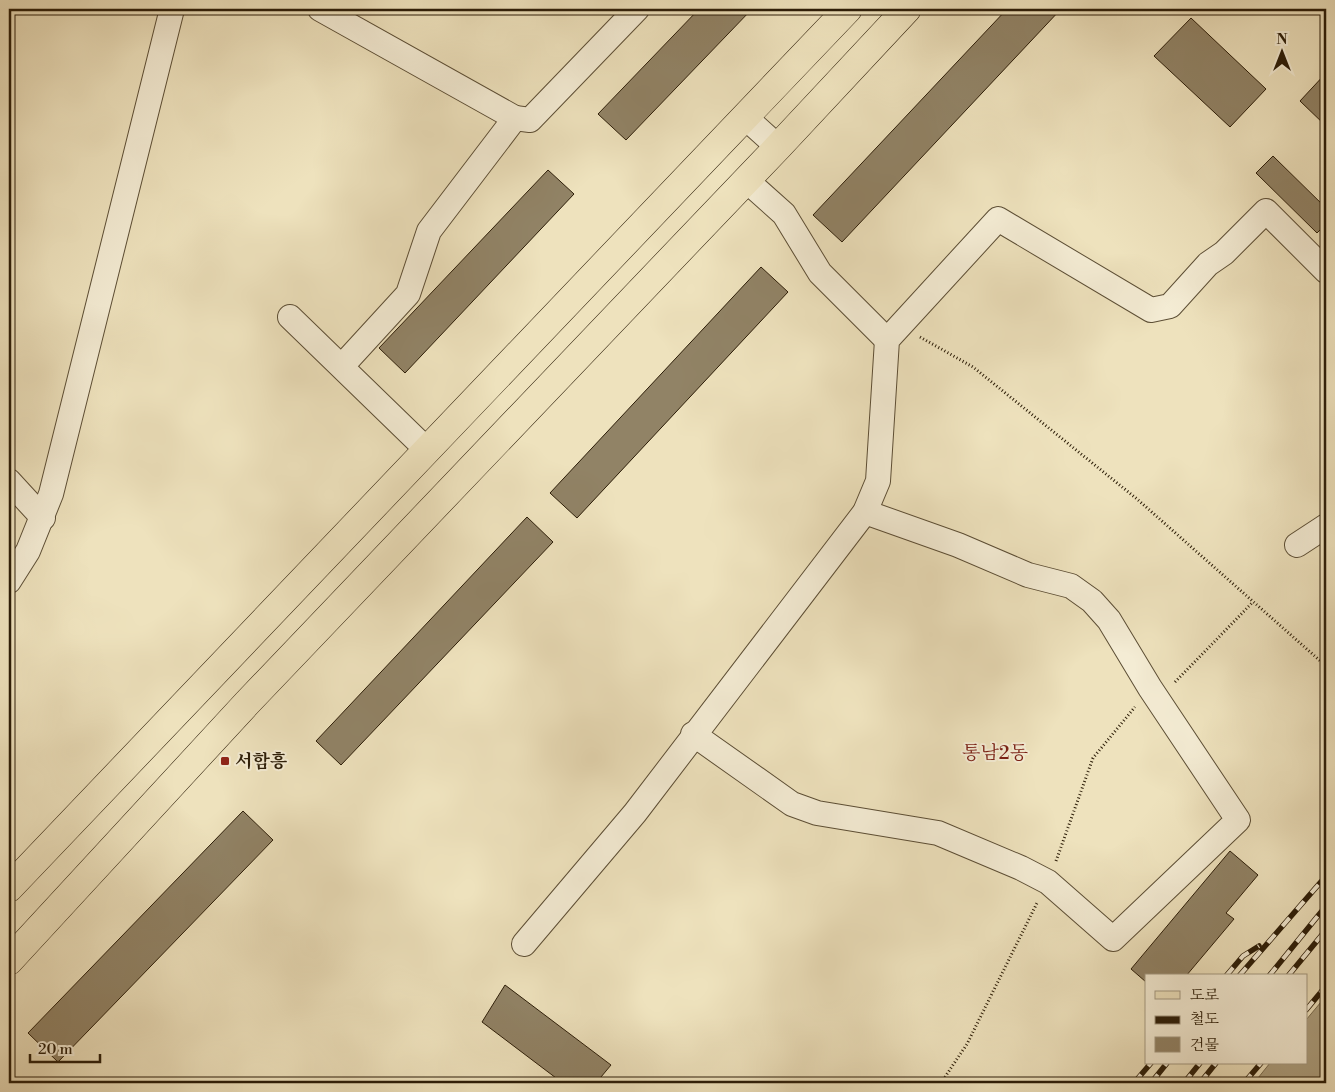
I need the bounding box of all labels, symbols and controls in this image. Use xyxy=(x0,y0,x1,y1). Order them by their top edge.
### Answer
north arrow xyxy=(1258,28,1308,78)
text: N xyxy=(1276,31,1288,49)
district label: 통남2동 xyxy=(962,741,1029,765)
place label: 서함흥 xyxy=(235,750,288,773)
marker: 서함흥 xyxy=(219,755,231,767)
legend xyxy=(1145,974,1308,1064)
text: 도로 xyxy=(1190,986,1219,1005)
text: 철도 xyxy=(1190,1010,1219,1029)
scale bar xyxy=(30,1032,100,1064)
text: 건물 xyxy=(1190,1036,1219,1055)
text: 20 m xyxy=(38,1040,73,1059)

